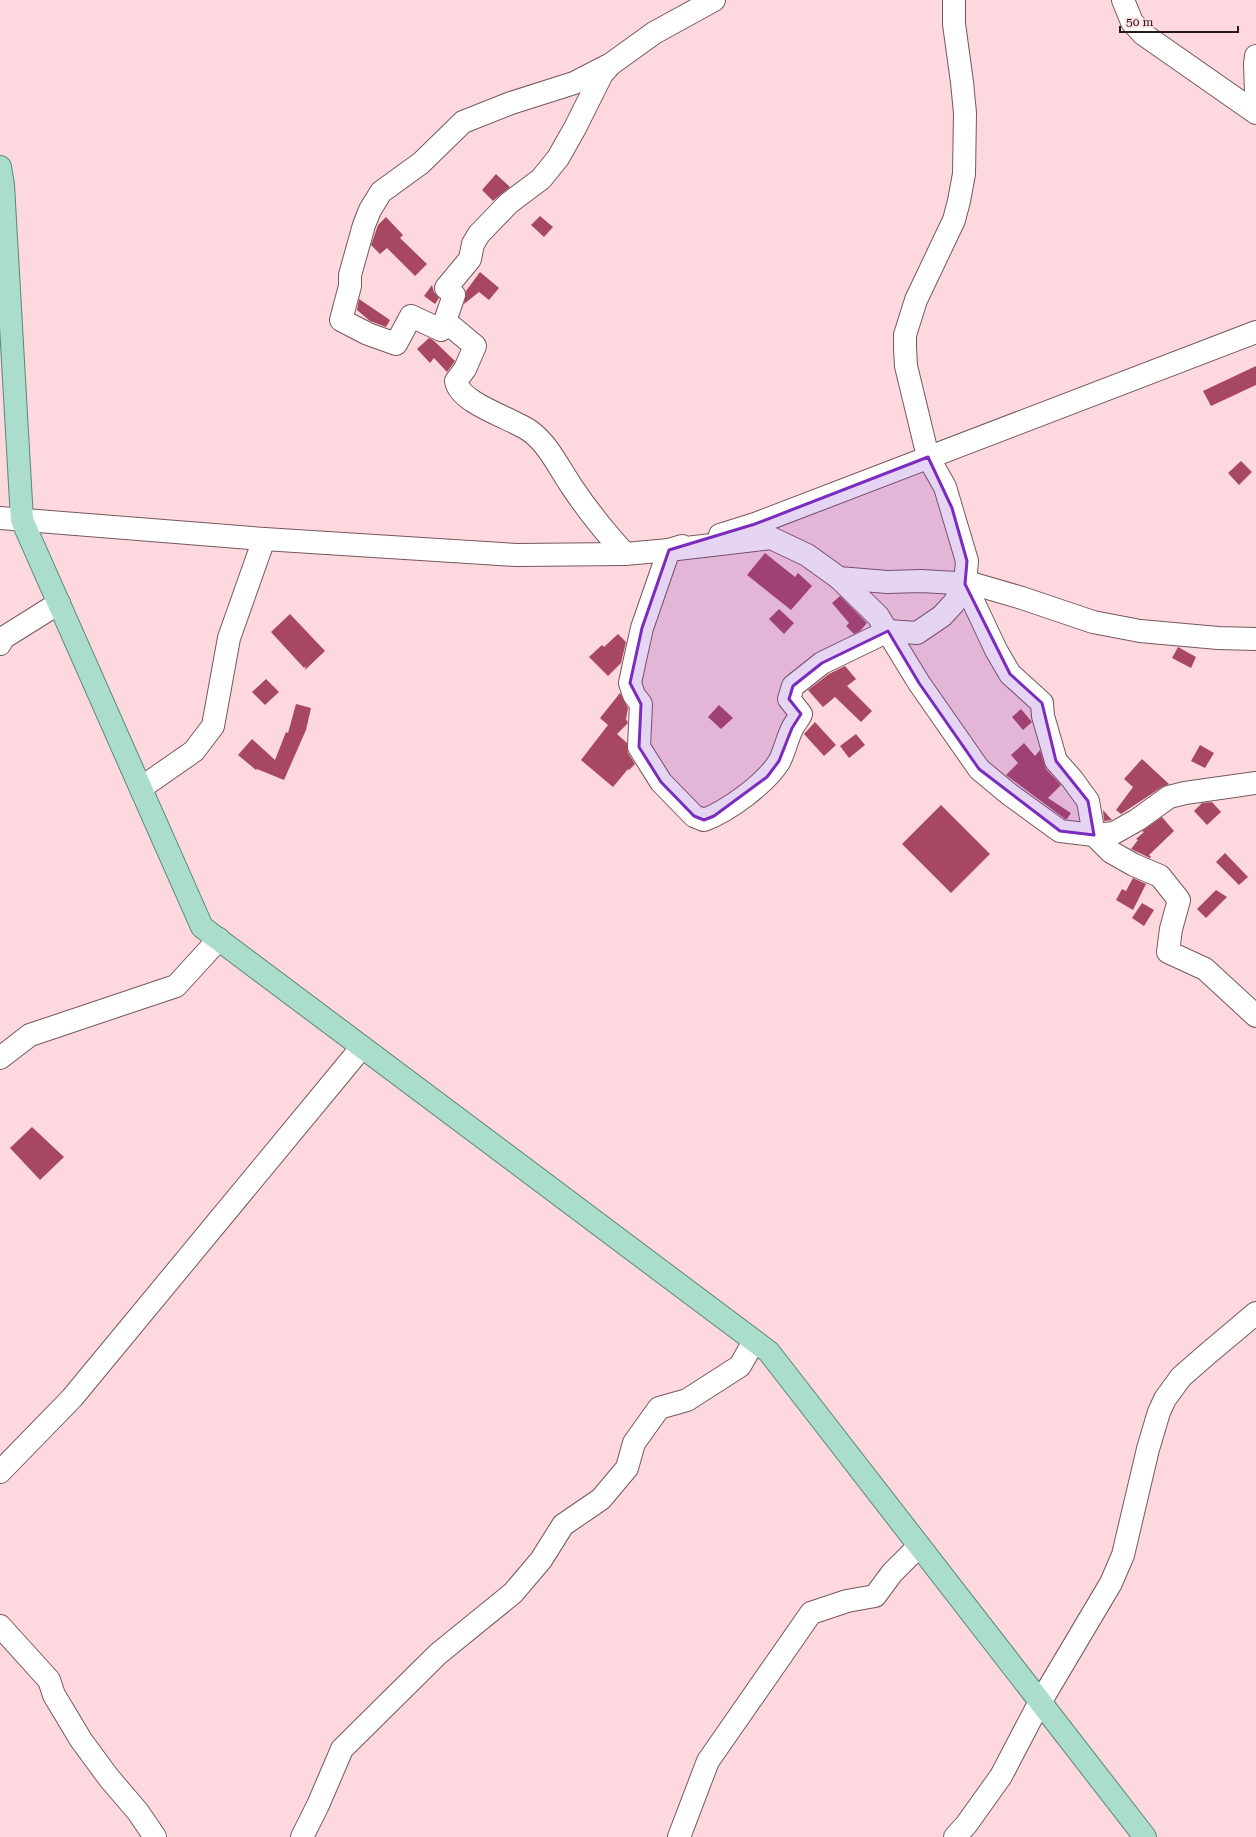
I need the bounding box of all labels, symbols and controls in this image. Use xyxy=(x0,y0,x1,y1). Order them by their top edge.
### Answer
scale bar xyxy=(1120,8,1238,34)
text: 50 m xyxy=(1126,15,1153,29)

